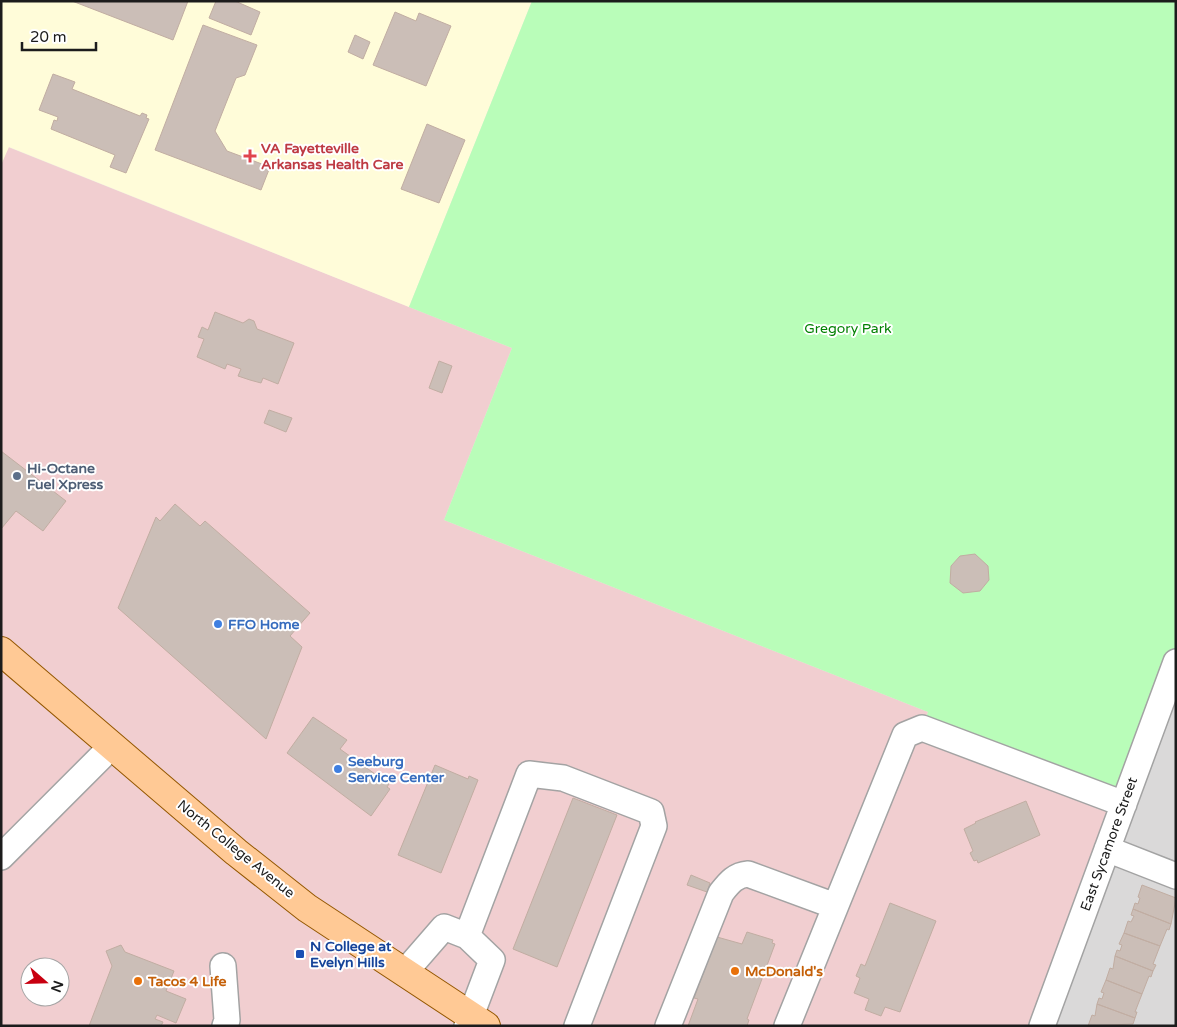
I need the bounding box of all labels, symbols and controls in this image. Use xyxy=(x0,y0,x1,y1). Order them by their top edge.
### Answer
scale bar xyxy=(22,20,96,52)
text: 20 m xyxy=(30,28,67,46)
place label: VA Fayetteville Arkansas Health Care xyxy=(261,140,403,173)
marker: VA Fayetteville Arkansas Health Care xyxy=(243,149,257,163)
park label: Gregory Park xyxy=(804,320,892,337)
place label: Hi-Octane Fuel Xpress xyxy=(27,460,104,493)
marker: Hi-Octane Fuel Xpress xyxy=(11,470,23,482)
place label: FFO Home xyxy=(228,616,299,633)
marker: FFO Home xyxy=(212,618,224,630)
place label: Seeburg Service Center xyxy=(348,753,445,786)
marker: Seeburg Service Center xyxy=(332,763,344,775)
street label: East Sycamore Street xyxy=(1077,774,1141,913)
street label: North College Avenue xyxy=(174,796,298,902)
place label: N College at Evelyn Hills xyxy=(310,938,392,971)
marker: N College at Evelyn Hills xyxy=(294,948,306,960)
north arrow xyxy=(20,957,70,1007)
place label: McDonald's xyxy=(745,963,823,980)
marker: McDonald's xyxy=(729,965,741,977)
place label: Tacos 4 Life xyxy=(147,973,226,990)
marker: Tacos 4 Life xyxy=(132,975,144,987)
text: N xyxy=(47,978,67,994)

